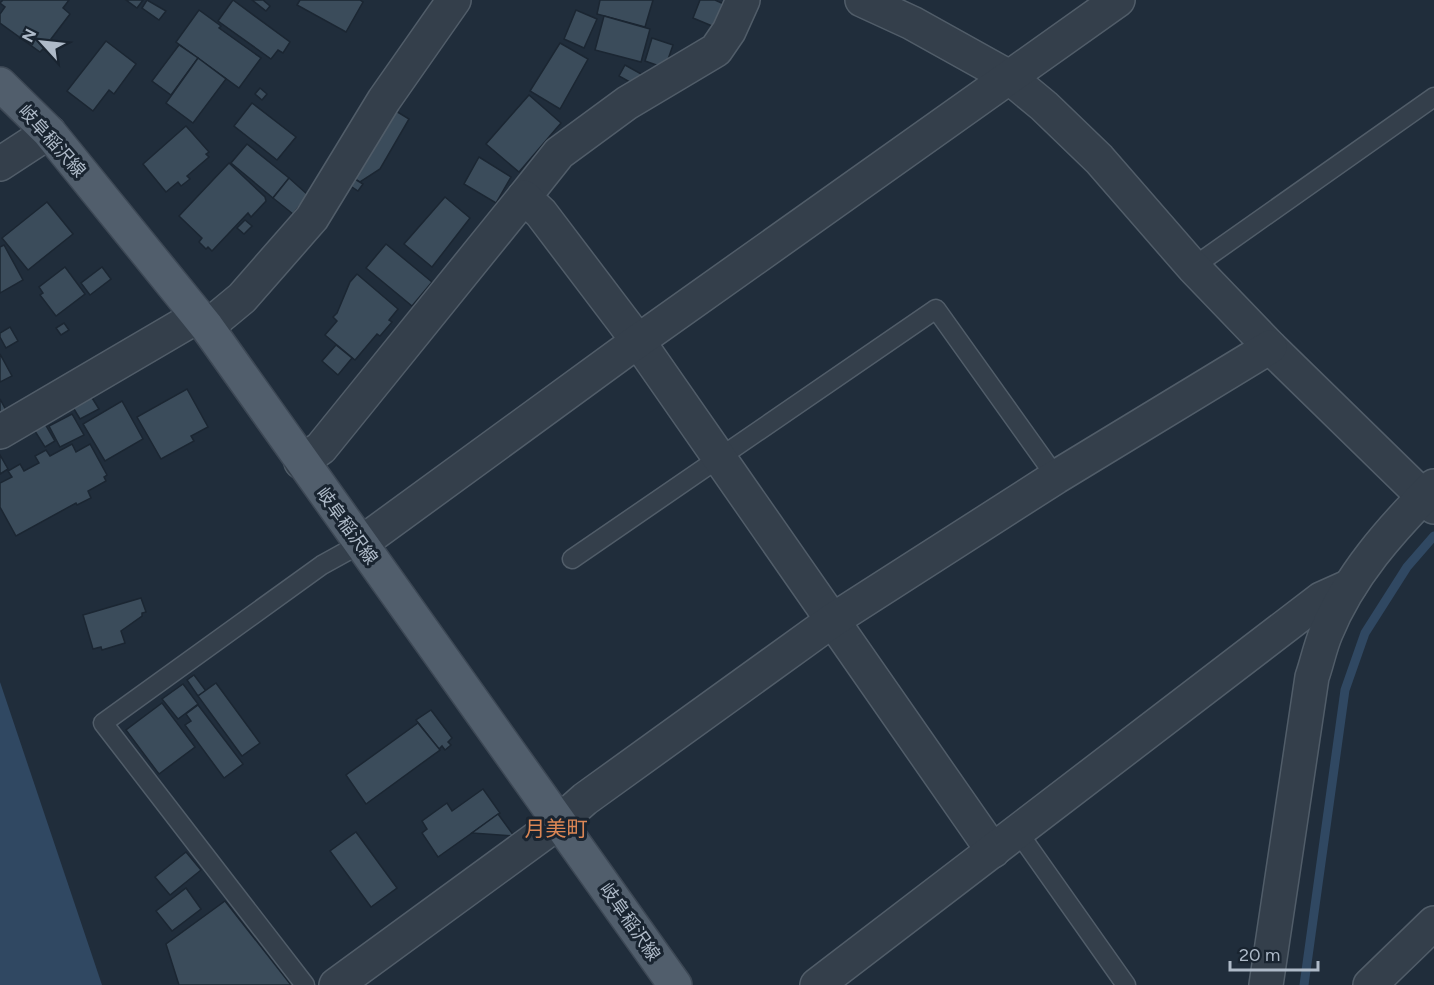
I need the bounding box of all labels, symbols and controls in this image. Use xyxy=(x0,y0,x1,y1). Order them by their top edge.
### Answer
north arrow xyxy=(12,12,72,72)
text: N xyxy=(18,26,40,45)
street label: 岐阜稲沢線 xyxy=(14,100,90,182)
street label: 岐阜稲沢線 xyxy=(312,483,382,569)
district label: 月美町 xyxy=(525,816,588,841)
street label: 岐阜稲沢線 xyxy=(595,879,665,965)
scale bar xyxy=(1230,934,1318,972)
text: 20 m xyxy=(1239,944,1280,966)

